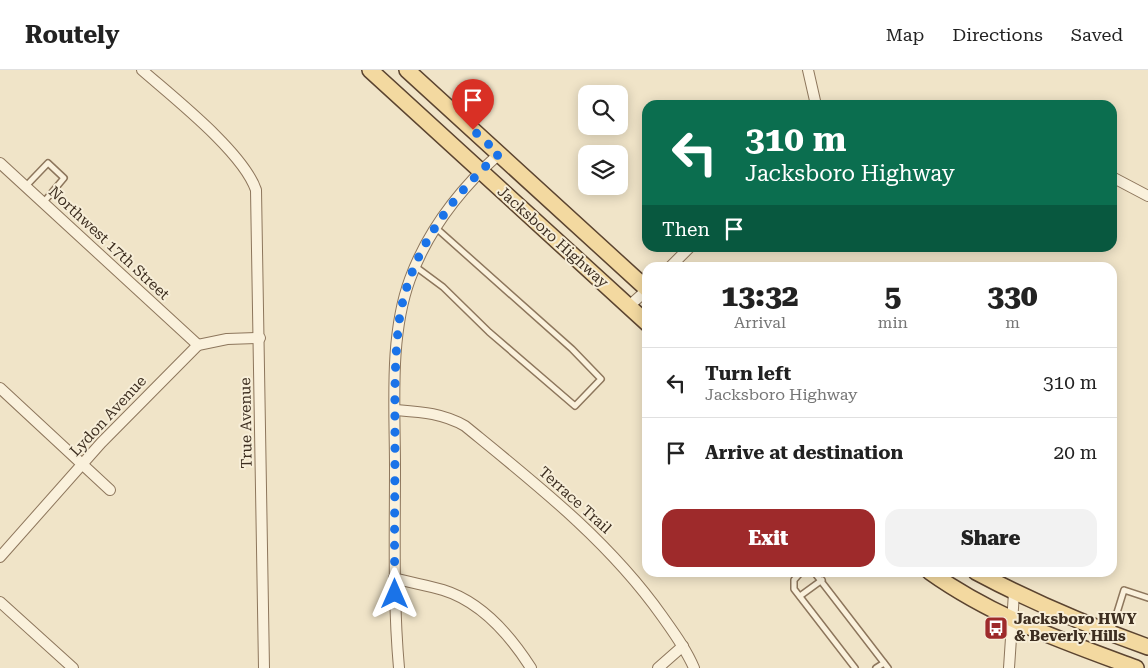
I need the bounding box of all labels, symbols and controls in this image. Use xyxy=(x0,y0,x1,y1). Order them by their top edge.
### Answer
text: Routely xyxy=(25,21,120,49)
text: Map xyxy=(886,24,924,45)
text: Directions xyxy=(952,24,1043,45)
text: Saved xyxy=(1071,24,1123,45)
pin xyxy=(452,79,494,130)
map controls xyxy=(578,85,628,195)
button: search xyxy=(578,85,628,135)
icon: arrive xyxy=(459,86,487,114)
text: 310 m xyxy=(745,119,846,160)
icon: left xyxy=(662,120,727,185)
button: layers xyxy=(578,145,628,195)
text: Jacksboro Highway xyxy=(745,161,955,186)
street label: Northwest 17th Street xyxy=(45,182,173,304)
street label: Jacksboro Highway xyxy=(494,182,612,292)
icon: arrive xyxy=(720,215,748,243)
text: Then xyxy=(662,218,710,241)
text: 13:32 xyxy=(721,278,799,313)
text: 5 xyxy=(884,278,901,313)
text: 330 xyxy=(987,278,1038,313)
text: Arrival xyxy=(734,313,786,332)
text: min xyxy=(878,313,908,332)
text: m xyxy=(1005,313,1020,332)
text: Turn left xyxy=(705,362,791,385)
icon: left xyxy=(662,369,690,397)
text: 310 m xyxy=(1043,371,1097,394)
street label: Lydon Avenue xyxy=(66,372,150,460)
street label: True Avenue xyxy=(236,377,256,469)
text: Jacksboro Highway xyxy=(705,385,858,404)
icon: arrive xyxy=(662,439,690,467)
text: Arrive at destination xyxy=(705,441,903,464)
text: 20 m xyxy=(1054,441,1097,464)
street label: Terrace Trail xyxy=(535,463,615,537)
button: Exit xyxy=(662,509,875,567)
button: Share xyxy=(885,509,1097,567)
position arrow xyxy=(368,567,420,619)
place label: Jacksboro HWY & Beverly Hills xyxy=(1014,610,1137,645)
bus stop icon: Jacksboro HWY & Beverly Hills xyxy=(983,615,1009,641)

